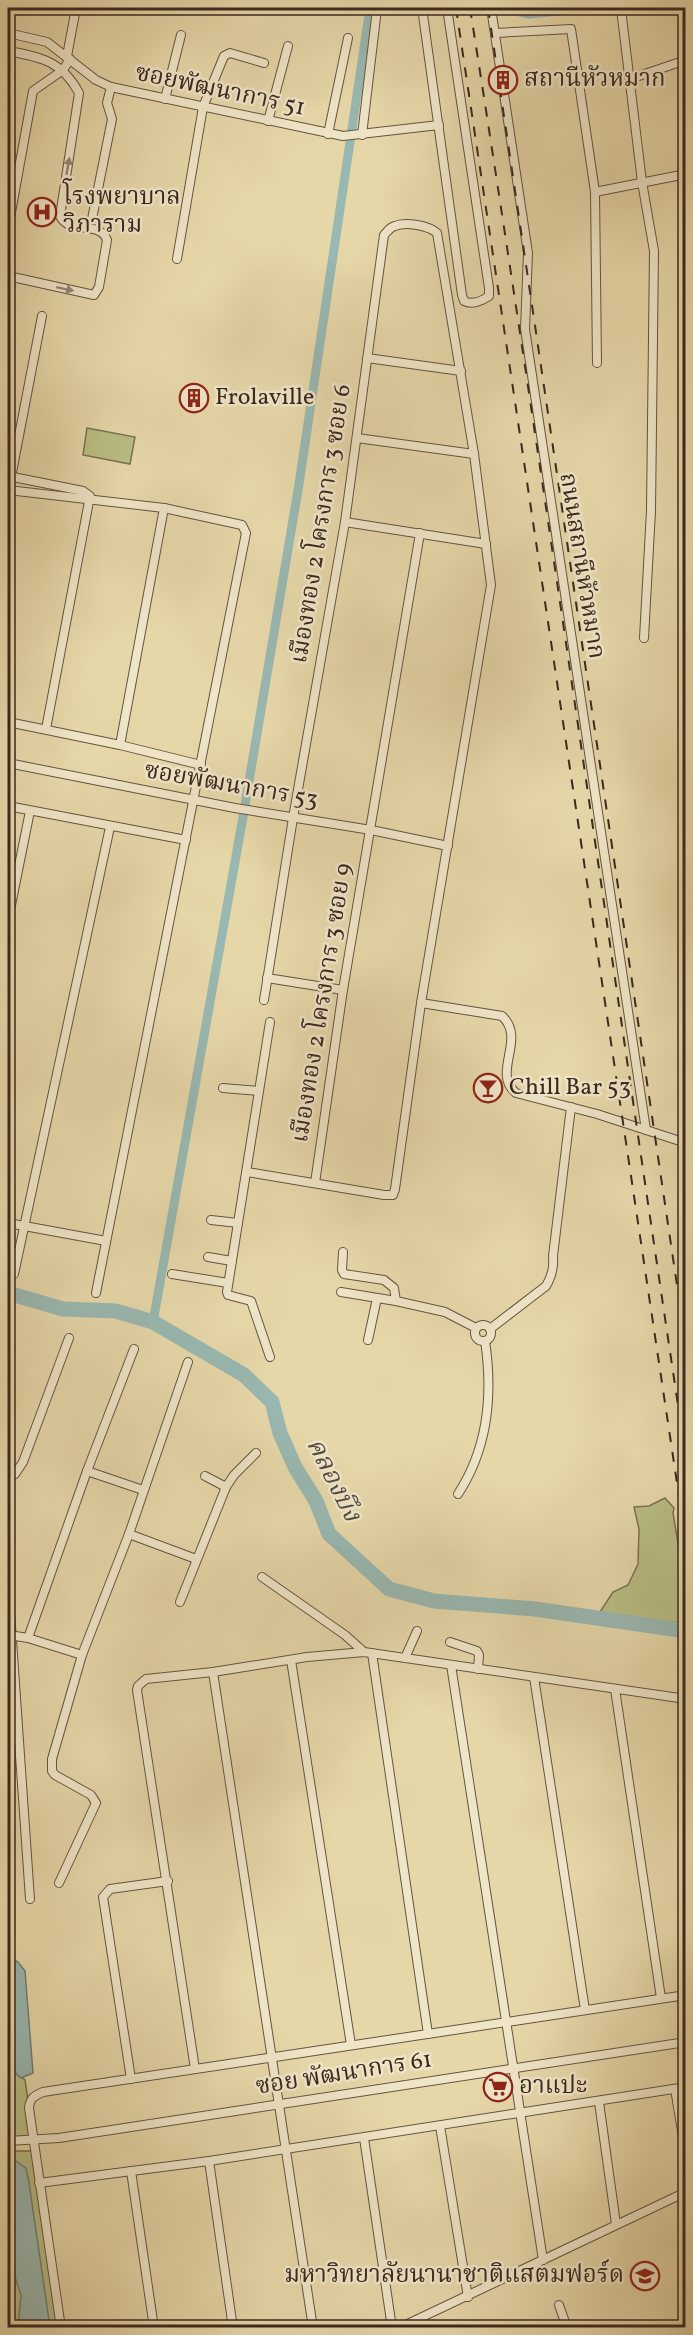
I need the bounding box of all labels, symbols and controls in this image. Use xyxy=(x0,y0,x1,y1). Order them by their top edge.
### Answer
street label: ซอยพัฒนาการ 51 xyxy=(132,56,308,126)
place label: สถานีหัวหมาก xyxy=(524,63,666,97)
building icon: สถานีหัวหมาก xyxy=(487,64,519,96)
one-way arrow xyxy=(64,156,73,175)
place label: โรงพยาบาล วิภาราม xyxy=(62,178,181,243)
hospital icon: โรงพยาบาล วิภาราม xyxy=(26,196,58,228)
one-way arrow xyxy=(55,285,74,294)
place label: Frolaville xyxy=(215,381,314,415)
street label: เมืองทอง 2 โครงการ 3 ซอย 6 xyxy=(280,381,361,666)
building icon: Frolaville xyxy=(178,382,210,414)
street label: ถนนสถานีหัวหมาก xyxy=(550,470,612,662)
street label: ซอยพัฒนาการ 53 xyxy=(141,754,321,818)
street label: เมืองทอง 2 โครงการ 3 ซอย 9 xyxy=(281,860,362,1145)
place label: Chill Bar 53 xyxy=(509,1071,631,1105)
bar icon: Chill Bar 53 xyxy=(472,1072,504,1104)
water label: คลองบึง xyxy=(297,1432,370,1529)
street label: ซอย พัฒนาการ 61 xyxy=(253,2043,435,2105)
place label: อาแปะ xyxy=(519,2070,587,2104)
supermarket icon: อาแปะ xyxy=(482,2071,514,2103)
place label: มหาวิทยาลัยนานาชาติแสตมฟอร์ด xyxy=(284,2258,624,2293)
school or university icon: มหาวิทยาลัยนานาชาติแสตมฟอร์ด xyxy=(629,2260,661,2292)

